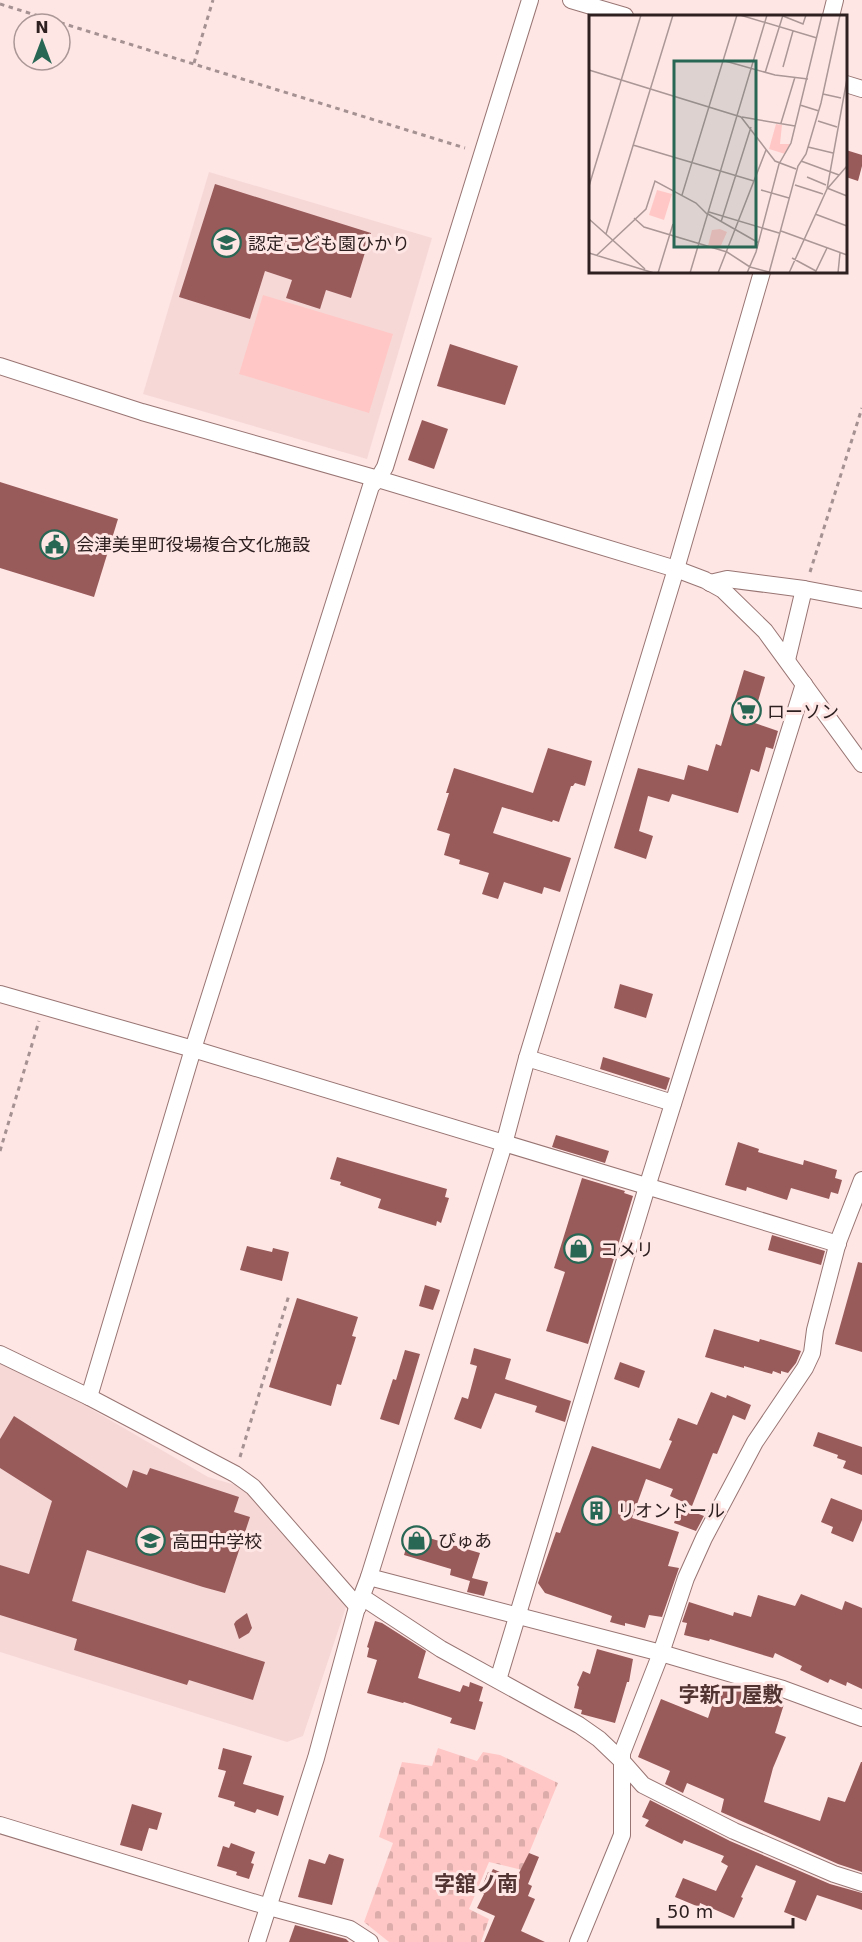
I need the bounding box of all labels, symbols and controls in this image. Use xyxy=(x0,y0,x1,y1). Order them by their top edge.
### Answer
north arrow xyxy=(12,12,72,72)
inset map xyxy=(589,15,847,273)
text: N xyxy=(35,18,49,37)
school or university icon: 認定こども園ひかり xyxy=(211,227,243,259)
place label: 認定こども園ひかり xyxy=(248,233,410,254)
public building icon: 会津美里町役場複合文化施設 xyxy=(39,528,71,560)
place label: 会津美里町役場複合文化施設 xyxy=(76,534,310,555)
supermarket icon: ローソン xyxy=(730,695,762,727)
place label: ローソン xyxy=(767,701,839,722)
shop icon: コメリ xyxy=(563,1233,595,1265)
place label: コメリ xyxy=(600,1239,654,1260)
building icon: リオンドール xyxy=(580,1494,612,1526)
place label: リオンドール xyxy=(617,1500,725,1521)
shop icon: ぴゅあ xyxy=(401,1524,433,1556)
school or university icon: 高田中学校 xyxy=(135,1525,167,1557)
place label: ぴゅあ xyxy=(438,1530,492,1551)
place label: 高田中学校 xyxy=(172,1531,262,1552)
district label: 字新丁屋敷 xyxy=(679,1683,784,1707)
district label: 字舘ノ南 xyxy=(434,1872,518,1896)
scale bar xyxy=(658,1891,793,1929)
text: 50 m xyxy=(667,1901,713,1922)

